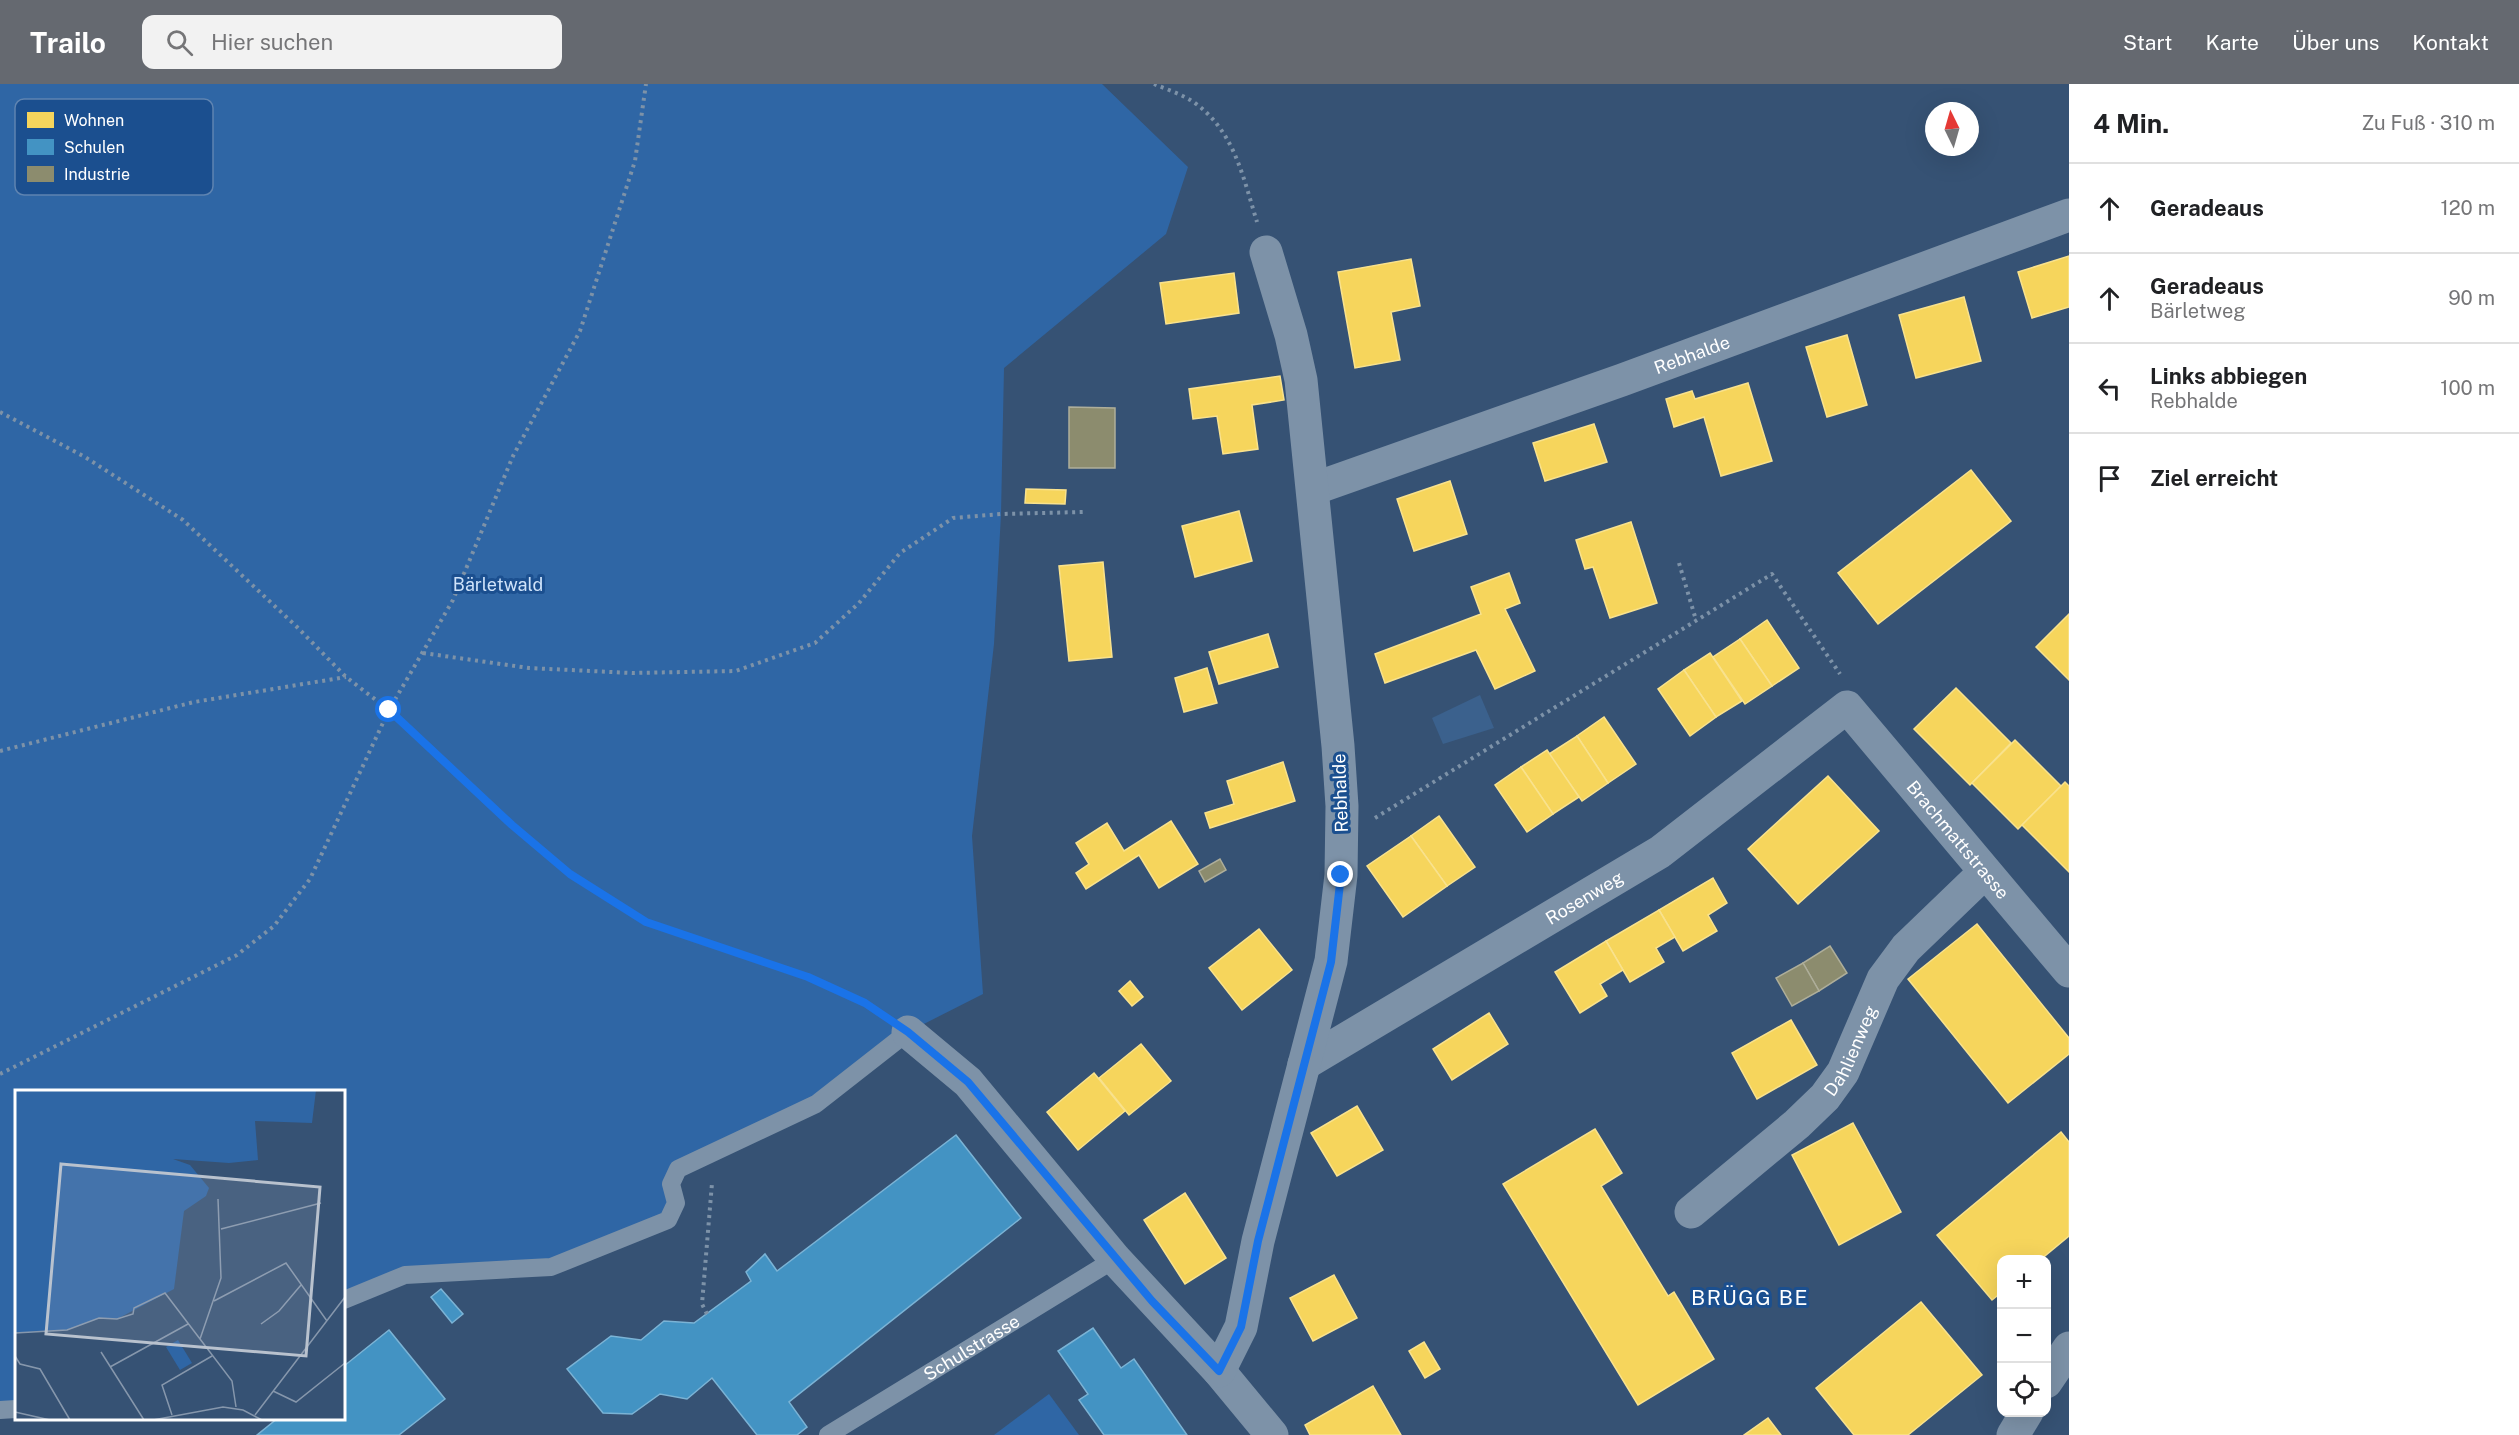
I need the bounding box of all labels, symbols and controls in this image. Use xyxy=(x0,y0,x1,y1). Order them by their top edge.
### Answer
search box xyxy=(142,15,562,69)
text: Trailo xyxy=(30,26,106,59)
icon: search xyxy=(163,26,196,59)
text: Hier suchen xyxy=(211,29,333,55)
text: Start xyxy=(2123,30,2172,55)
text: Karte xyxy=(2205,30,2259,55)
text: Über uns xyxy=(2292,30,2379,55)
text: Kontakt xyxy=(2412,30,2489,55)
legend xyxy=(15,99,213,195)
north arrow xyxy=(1925,102,1979,156)
text: 4 Min. xyxy=(2093,108,2169,139)
text: Wohnen xyxy=(64,111,124,130)
text: Zu Fuß · 310 m xyxy=(2361,111,2495,135)
text: Schulen xyxy=(64,138,125,157)
text: Industrie xyxy=(64,165,130,184)
icon: ahead xyxy=(2093,192,2126,225)
text: Geradeaus xyxy=(2150,195,2264,221)
text: 120 m xyxy=(2441,196,2495,220)
text: Geradeaus xyxy=(2150,273,2264,299)
icon: ahead xyxy=(2093,282,2126,315)
text: 90 m xyxy=(2448,286,2495,310)
text: Bärletweg xyxy=(2150,299,2246,323)
street label: Rebhalde xyxy=(1651,331,1732,378)
text: Links abbiegen xyxy=(2150,363,2307,389)
icon: left xyxy=(2093,372,2126,405)
text: 100 m xyxy=(2440,376,2495,400)
text: Rebhalde xyxy=(2150,389,2238,413)
icon: arrive xyxy=(2093,462,2126,495)
text: Ziel erreicht xyxy=(2150,465,2278,491)
park label: Bärletwald xyxy=(453,574,543,595)
route start xyxy=(375,696,401,722)
street label: Rebhalde xyxy=(1328,753,1352,833)
street label: Brachmattstrasse xyxy=(1903,776,2014,903)
route end xyxy=(1327,861,1353,887)
street label: Rosenweg xyxy=(1542,866,1627,928)
street label: Dahlienweg xyxy=(1819,1002,1881,1100)
inset map xyxy=(15,1090,345,1420)
map controls xyxy=(1997,1255,2051,1417)
button: + xyxy=(1997,1255,2051,1309)
district label: BRÜGG BE xyxy=(1691,1285,1809,1310)
button: − xyxy=(1997,1309,2051,1363)
street label: Schulstrasse xyxy=(919,1310,1023,1385)
button: locate xyxy=(1997,1363,2051,1417)

